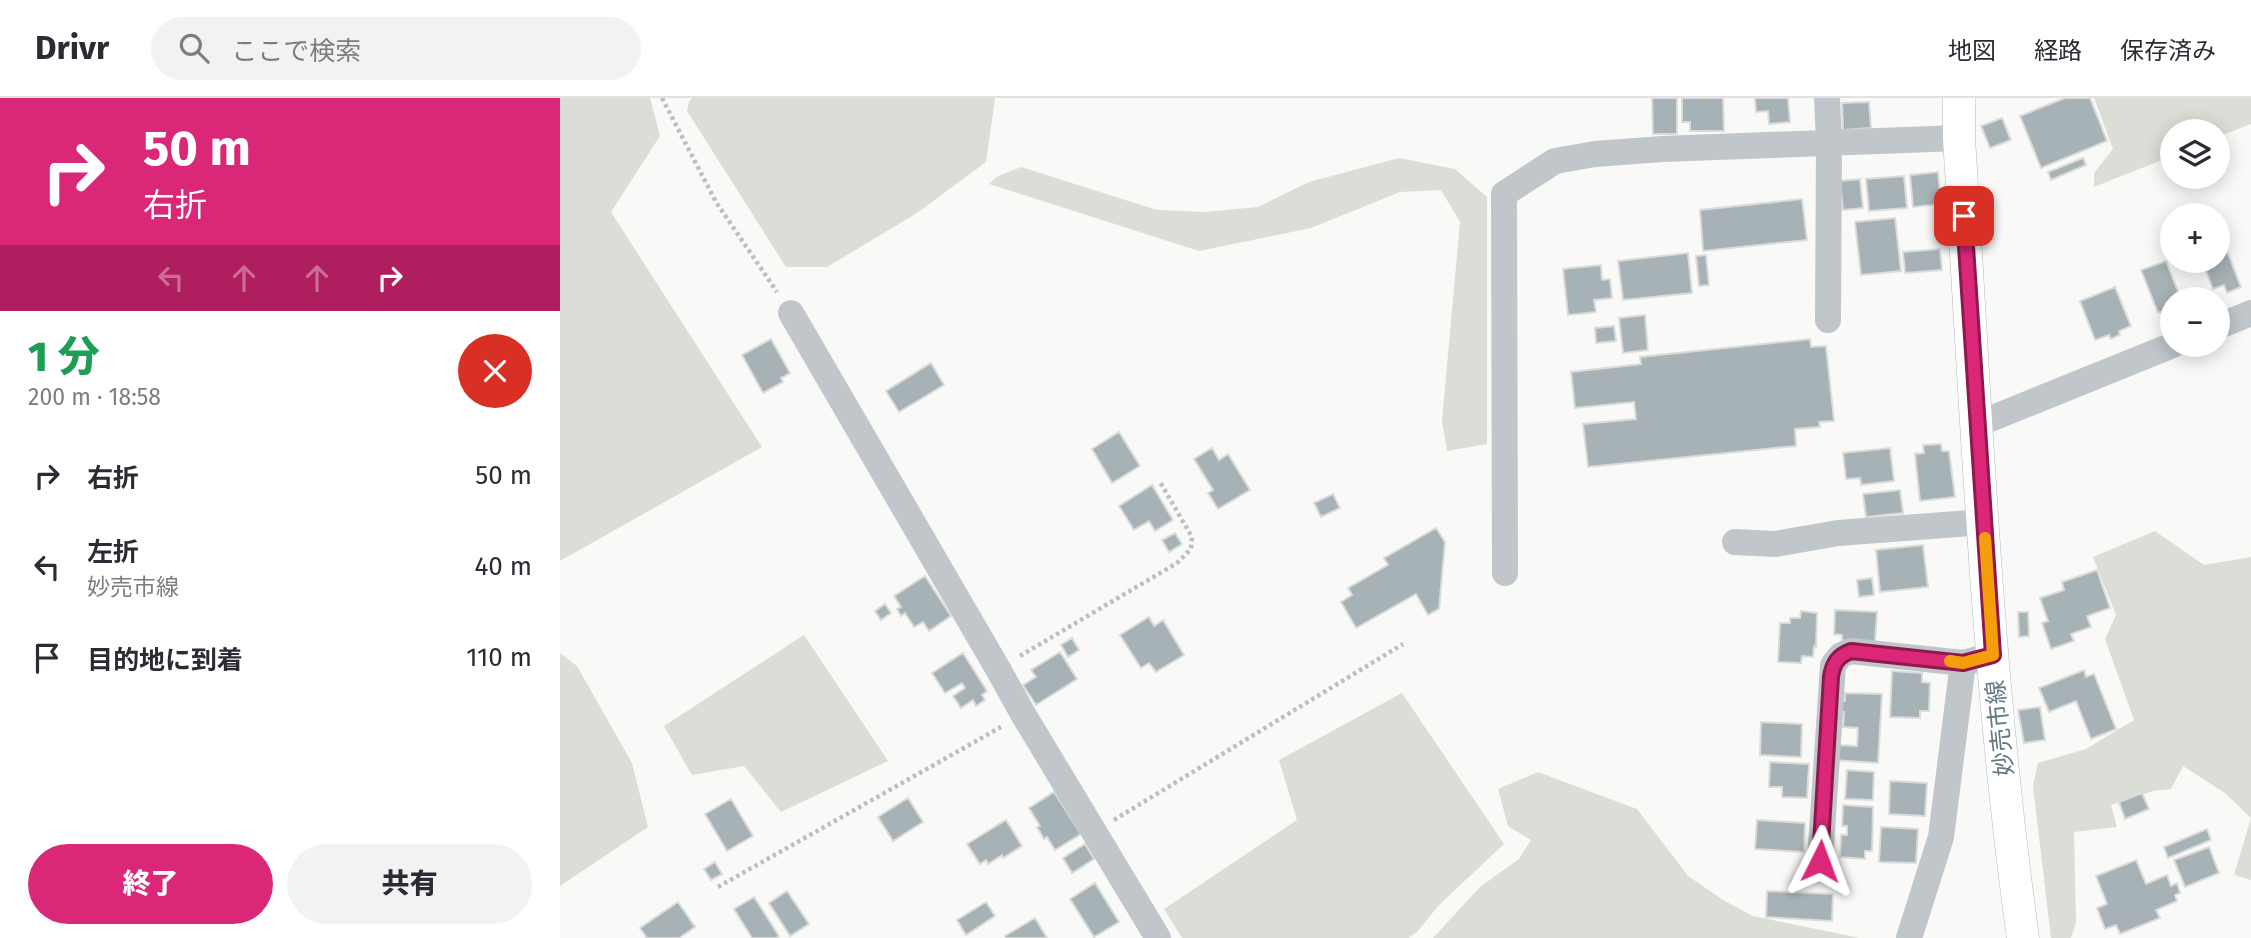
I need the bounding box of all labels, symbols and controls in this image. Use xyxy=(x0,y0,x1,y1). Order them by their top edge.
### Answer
search box xyxy=(151,17,641,80)
text: Drivr xyxy=(35,28,109,68)
icon: search xyxy=(175,29,213,67)
text: ここで検索 xyxy=(231,36,361,67)
text: 地図 xyxy=(1948,37,1996,65)
text: 経路 xyxy=(2034,37,2082,65)
text: 保存済み xyxy=(2120,37,2216,65)
text: 50 m xyxy=(143,119,251,178)
map controls xyxy=(2160,119,2230,357)
button: layers xyxy=(2160,119,2230,189)
icon: right xyxy=(28,126,119,217)
text: 右折 xyxy=(143,186,207,224)
pin xyxy=(1934,186,1994,246)
icon: arrive xyxy=(1945,197,1983,235)
button: + xyxy=(2160,203,2230,273)
icon: left xyxy=(152,259,190,297)
icon: ahead xyxy=(225,259,263,297)
icon: ahead xyxy=(298,259,336,297)
icon: right xyxy=(371,259,409,297)
button: − xyxy=(2160,287,2230,357)
text: 1 分 xyxy=(28,332,99,382)
button: close xyxy=(458,334,532,408)
text: 200 m · 18:58 xyxy=(28,383,161,411)
icon: right xyxy=(28,457,66,495)
text: 50 m xyxy=(475,460,532,491)
text: 右折 xyxy=(87,463,139,494)
text: 左折 xyxy=(87,537,139,568)
icon: left xyxy=(28,548,66,586)
text: 40 m xyxy=(474,551,532,582)
text: 妙売市線 xyxy=(87,573,179,601)
icon: arrive xyxy=(28,639,66,677)
text: 110 m xyxy=(466,642,532,673)
text: 目的地に到着 xyxy=(87,645,243,676)
street label: 妙売市線 xyxy=(1981,679,2019,777)
position arrow xyxy=(1783,824,1857,898)
button: 終了 xyxy=(28,844,273,924)
button: 共有 xyxy=(287,844,532,924)

